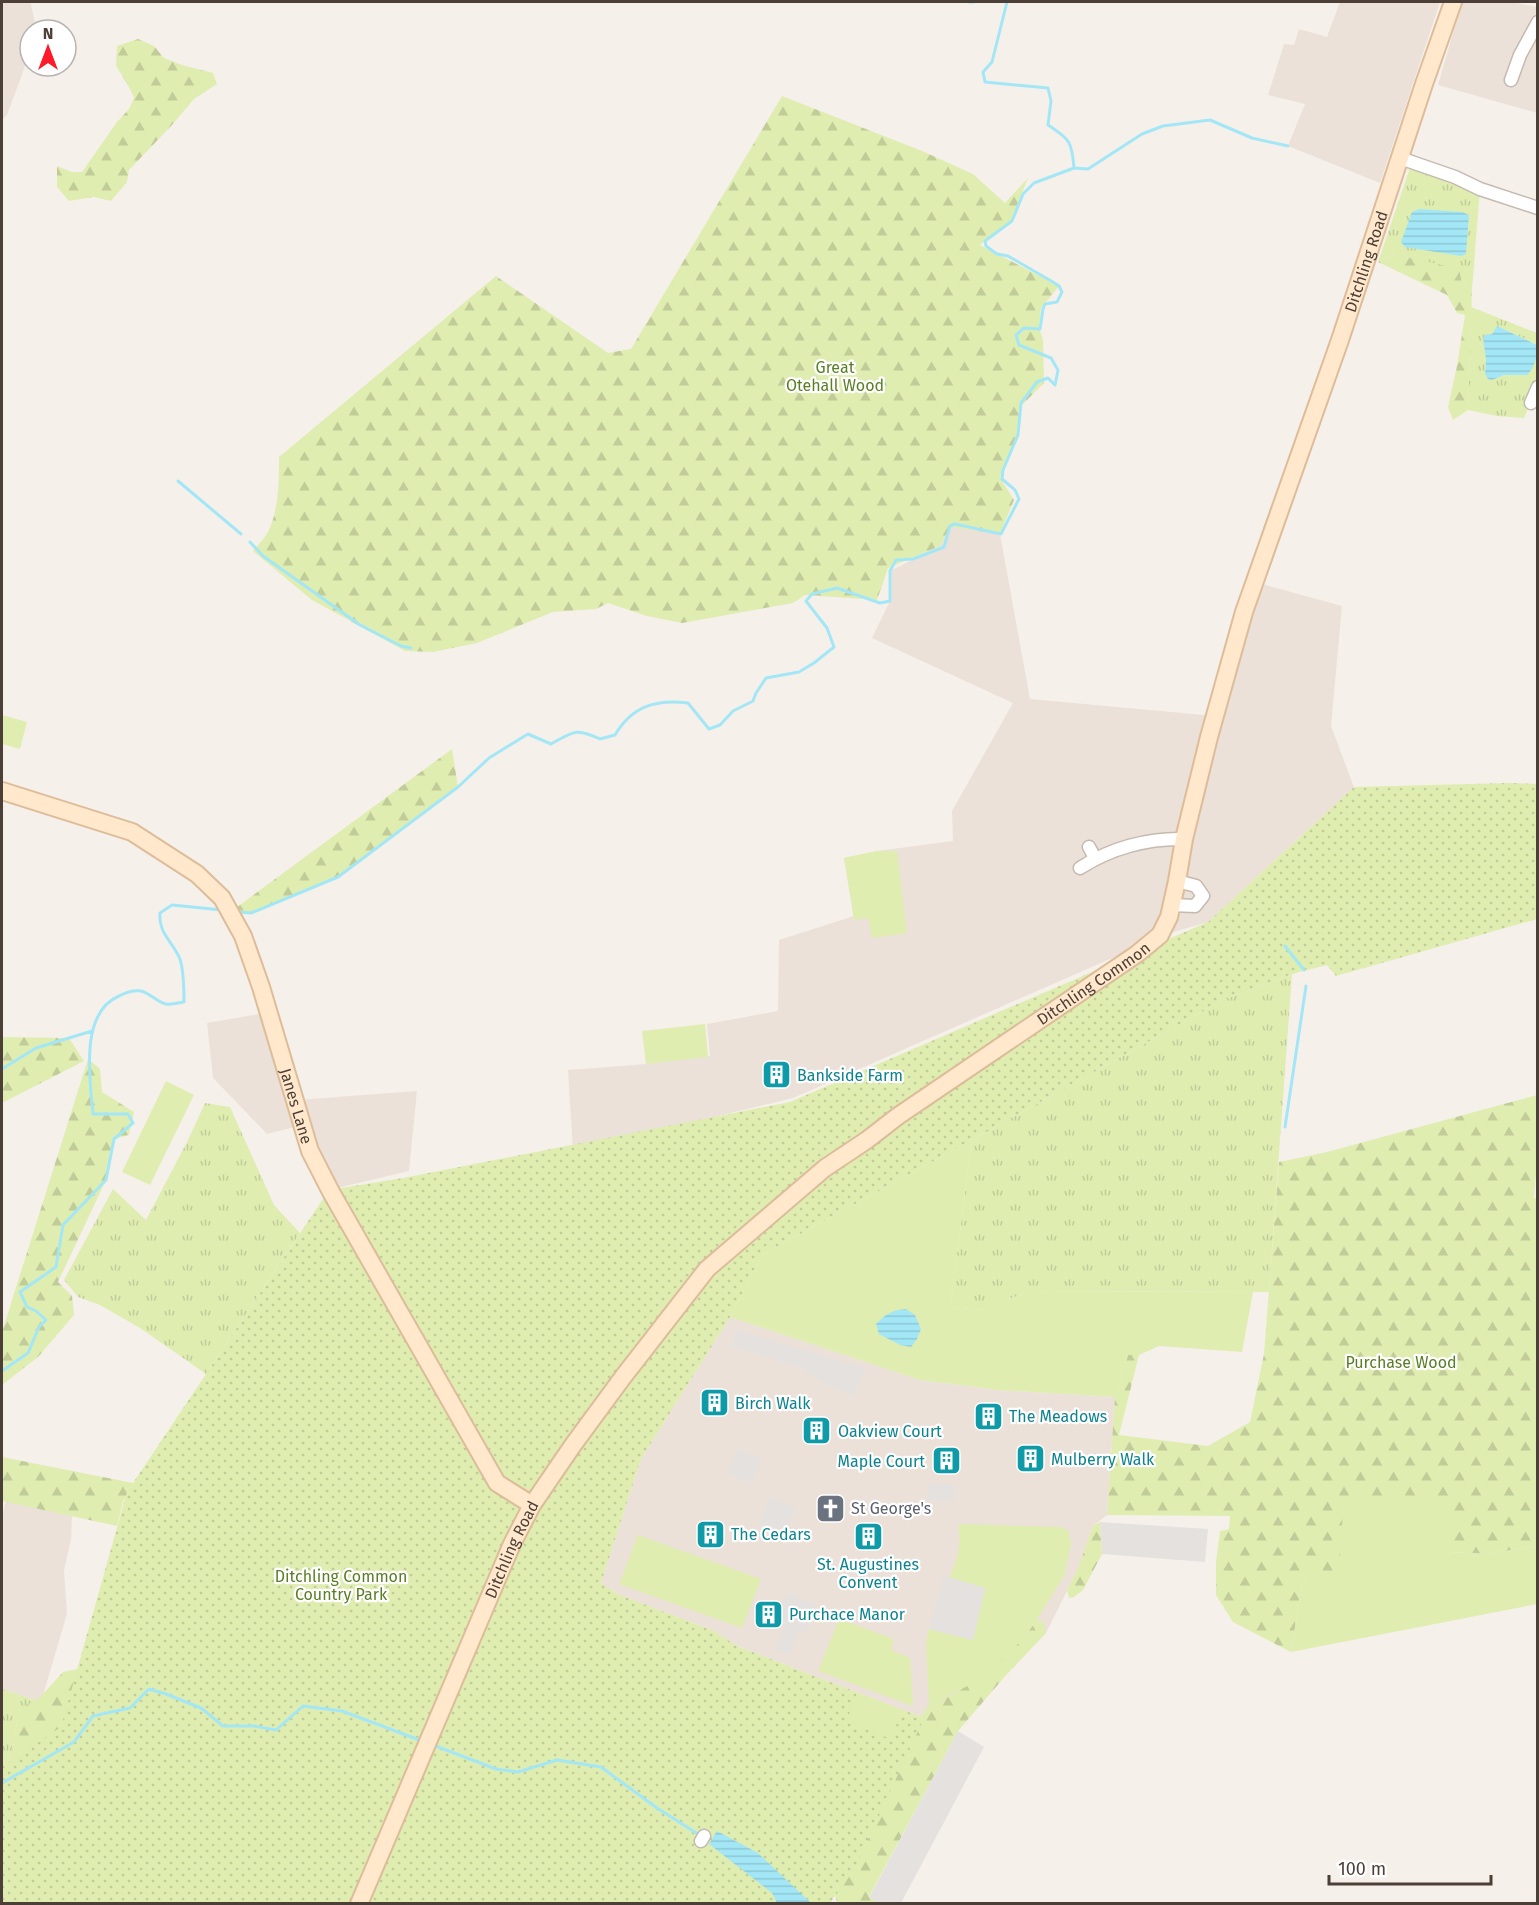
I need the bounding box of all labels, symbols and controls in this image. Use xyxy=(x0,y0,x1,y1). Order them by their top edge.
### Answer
north arrow xyxy=(18,18,78,78)
text: N xyxy=(43,24,53,43)
street label: Ditchling Road xyxy=(1340,208,1391,315)
park label: Great Otehall Wood xyxy=(786,358,884,395)
street label: Ditchling Common xyxy=(1033,938,1154,1029)
building icon: Bankside Farm xyxy=(760,1059,792,1091)
street label: Janes Lane xyxy=(276,1066,317,1146)
place label: Bankside Farm xyxy=(797,1066,903,1085)
park label: Purchase Wood xyxy=(1345,1353,1457,1372)
building icon: Birch Walk xyxy=(698,1387,730,1419)
place label: Birch Walk xyxy=(735,1394,811,1413)
building icon: The Meadows xyxy=(972,1400,1004,1432)
place label: The Meadows xyxy=(1009,1407,1107,1426)
building icon: Oakview Court xyxy=(801,1415,833,1447)
place label: Oakview Court xyxy=(838,1422,942,1441)
building icon: Mulberry Walk xyxy=(1014,1443,1046,1475)
building icon: Maple Court xyxy=(930,1445,962,1477)
place label: Mulberry Walk xyxy=(1051,1450,1155,1469)
place label: Maple Court xyxy=(838,1452,925,1471)
church icon: St George's xyxy=(814,1492,846,1524)
street label: Ditchling Road xyxy=(481,1497,542,1601)
place label: St George's xyxy=(851,1499,931,1518)
building icon: The Cedars xyxy=(694,1518,726,1550)
building icon: St. Augustines Convent xyxy=(852,1520,884,1552)
place label: The Cedars xyxy=(731,1525,811,1544)
place label: St. Augustines Convent xyxy=(817,1555,919,1592)
park label: Ditchling Common Country Park xyxy=(275,1567,407,1604)
building icon: Purchace Manor xyxy=(752,1598,784,1630)
place label: Purchace Manor xyxy=(789,1605,906,1624)
scale bar xyxy=(1329,1848,1491,1886)
text: 100 m xyxy=(1338,1858,1386,1880)

